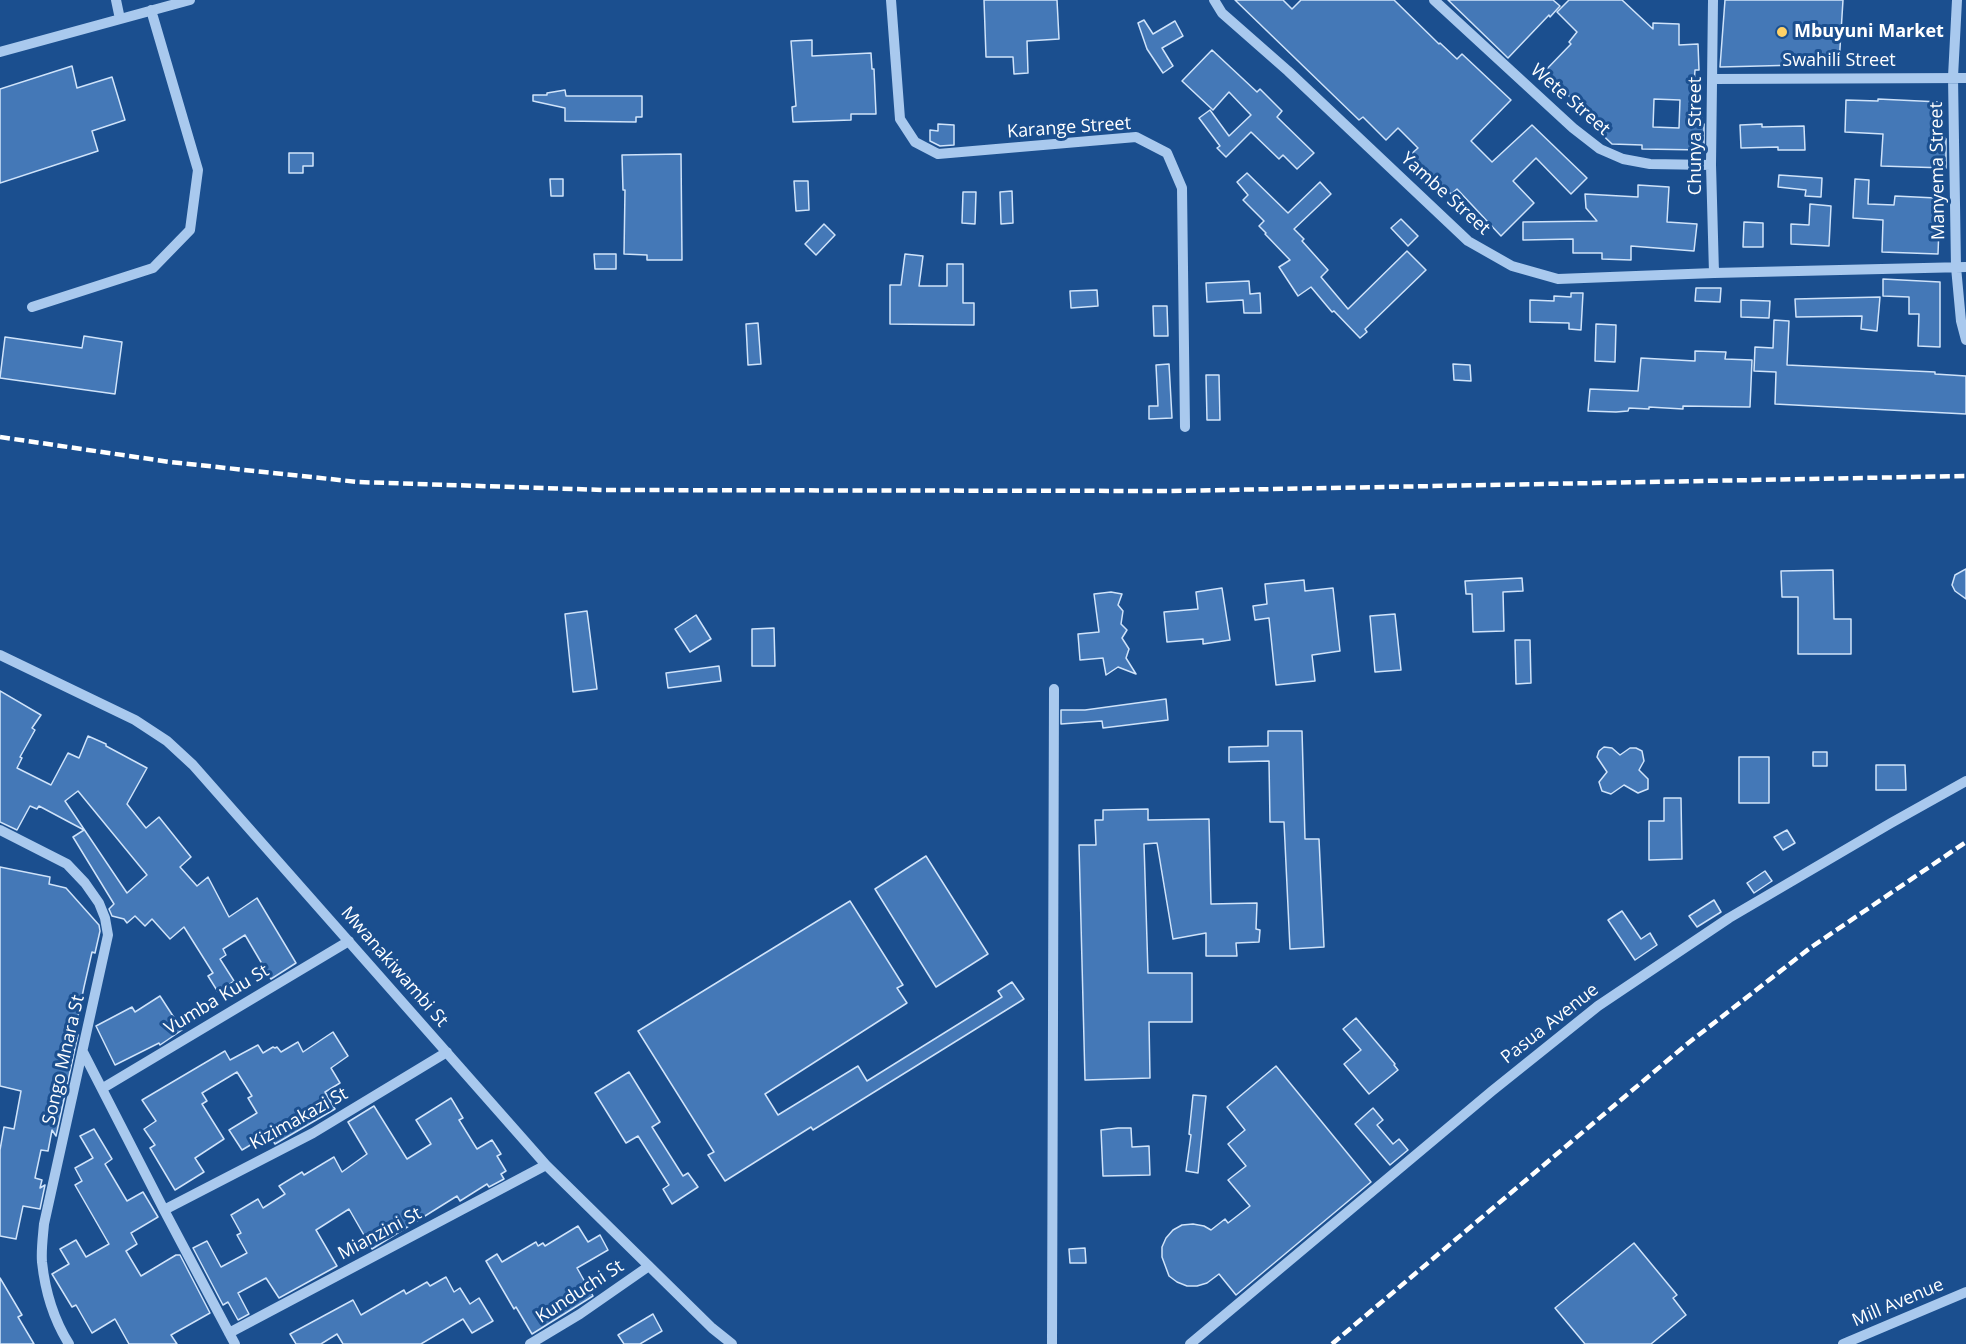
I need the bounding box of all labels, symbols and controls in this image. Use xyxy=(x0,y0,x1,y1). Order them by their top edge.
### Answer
place label: Mbuyuni Market xyxy=(1794,21,1944,43)
marker: Mbuyuni Market xyxy=(1775,25,1789,39)
street label: Swahili Street xyxy=(1782,50,1896,72)
street label: Wete Street xyxy=(1526,60,1614,140)
street label: Chunya Street xyxy=(1685,77,1707,195)
street label: Manyema Street xyxy=(1926,102,1950,240)
street label: Karange Street xyxy=(1006,113,1132,143)
street label: Yambe Street xyxy=(1396,148,1494,240)
street label: Mwanakiwambi St xyxy=(336,902,452,1032)
street label: Vumba Kuu St xyxy=(161,960,273,1040)
street label: Pasua Avenue xyxy=(1497,979,1603,1069)
street label: Songo Mnara St xyxy=(39,993,89,1127)
street label: Kizimakazi St xyxy=(246,1083,352,1155)
street label: Mianzini St xyxy=(335,1203,425,1265)
street label: Kunduchi St xyxy=(532,1256,628,1328)
street label: Mill Avenue xyxy=(1849,1274,1947,1332)

